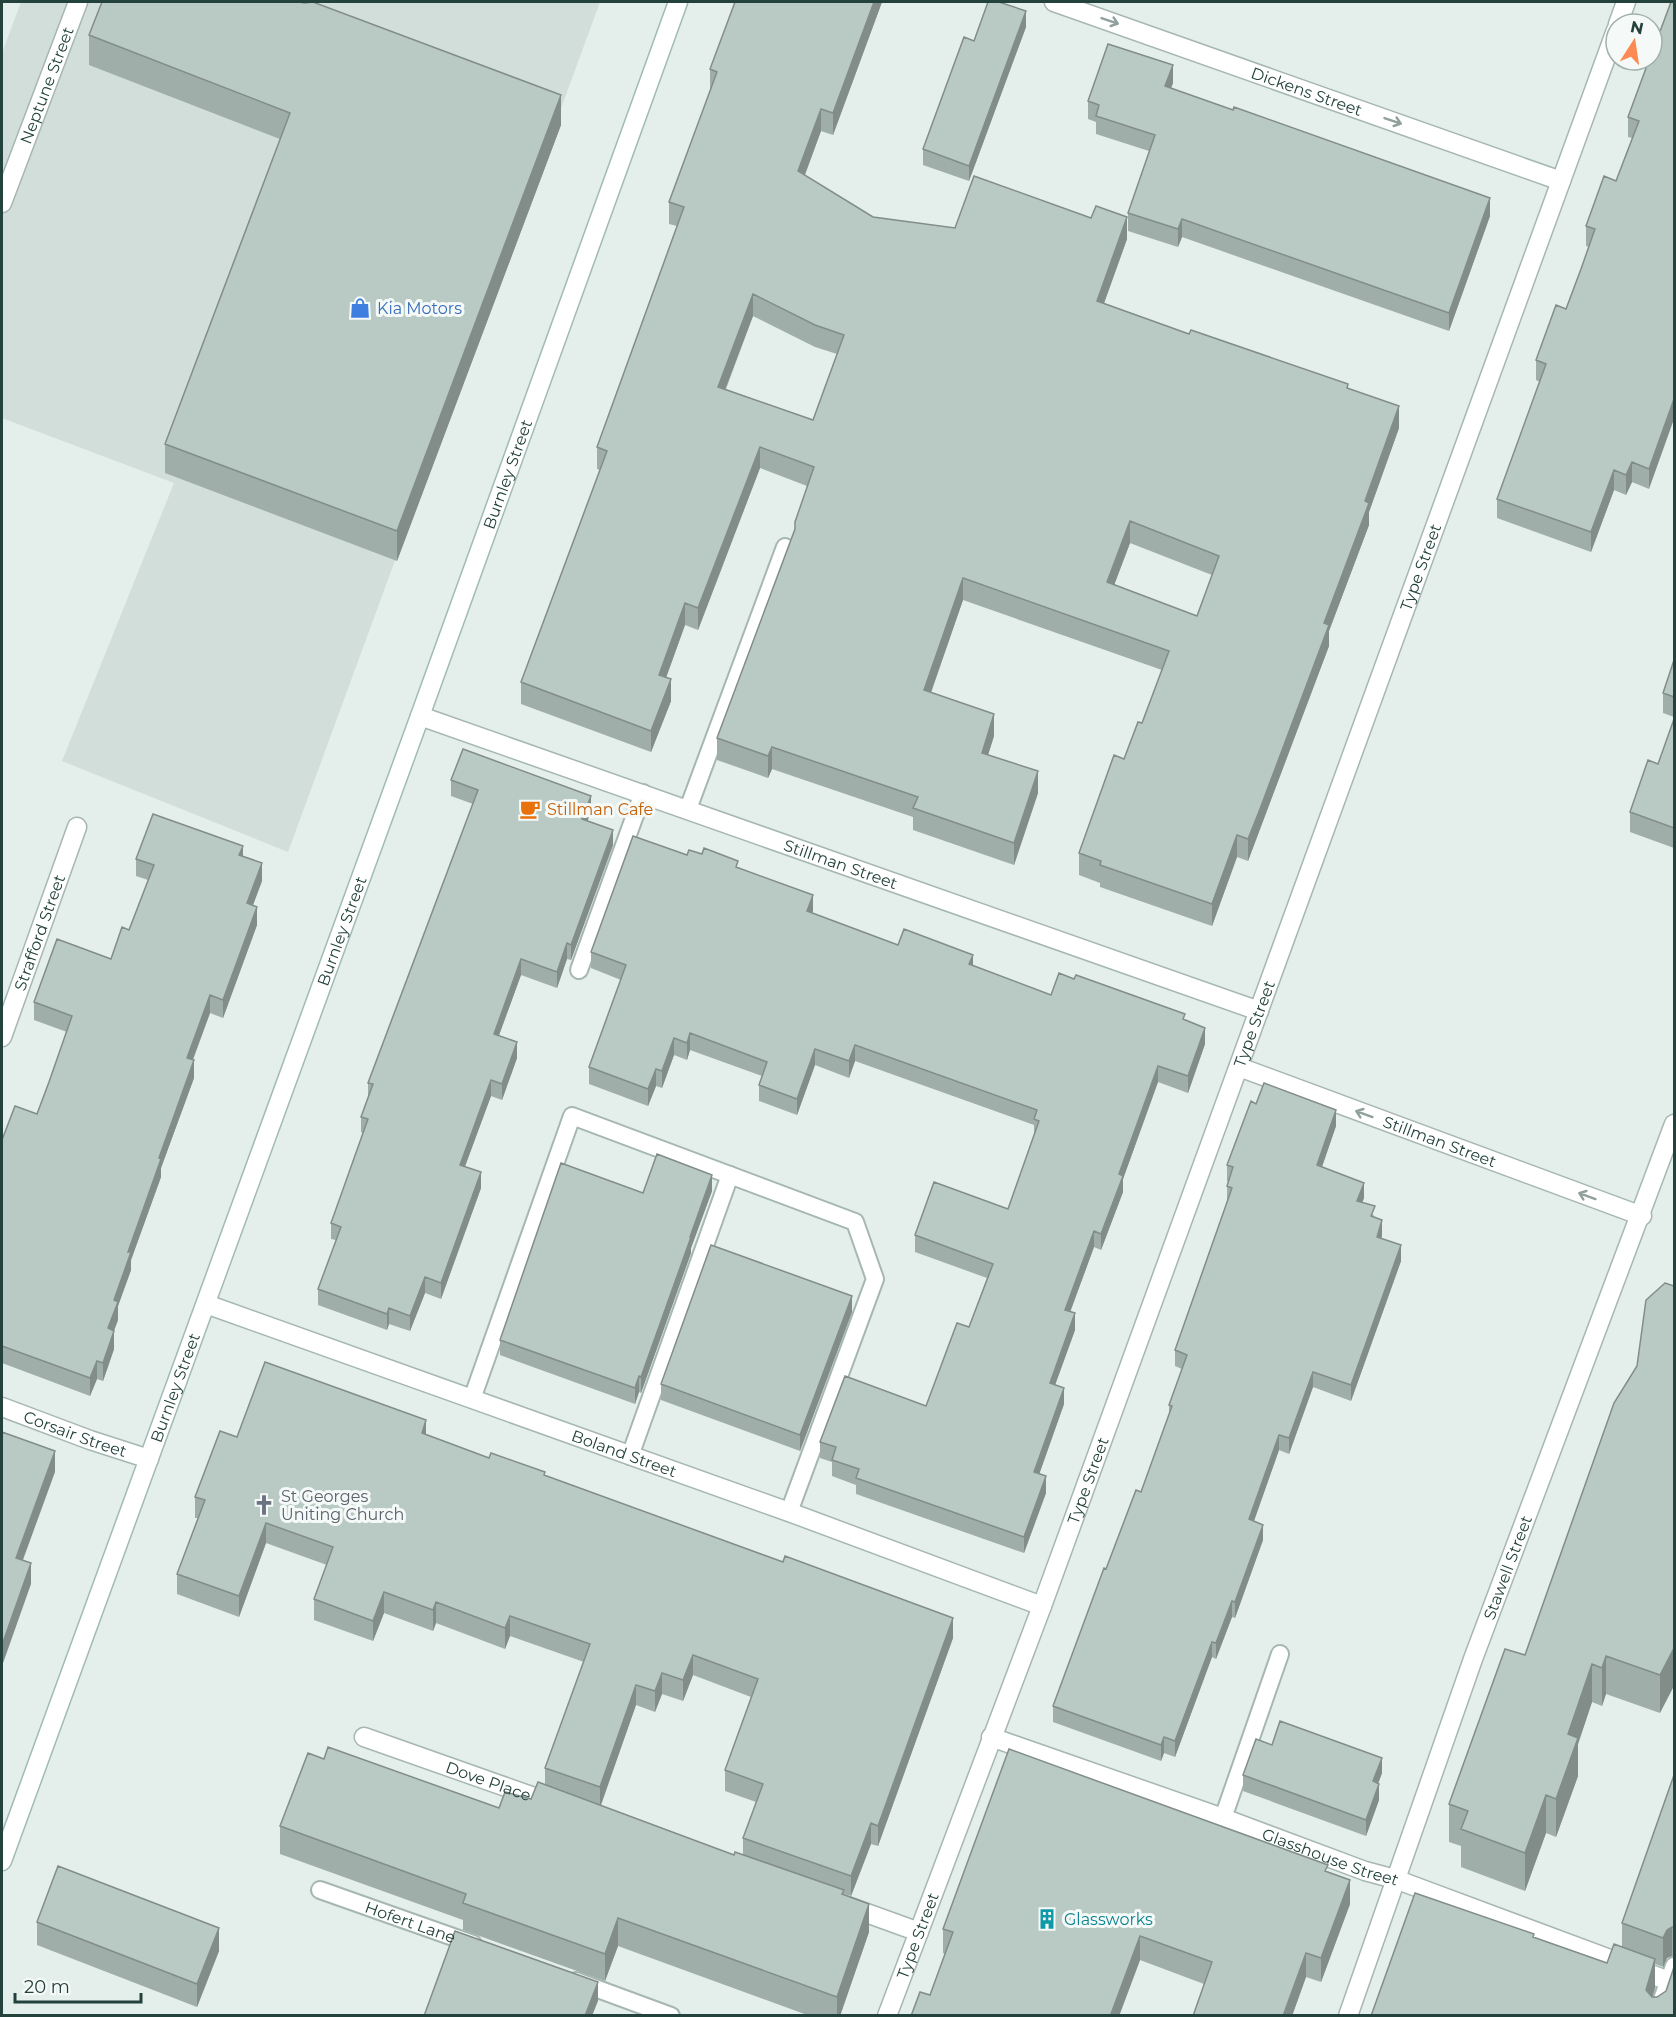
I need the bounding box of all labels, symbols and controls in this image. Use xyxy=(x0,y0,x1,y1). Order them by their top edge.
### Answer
north arrow xyxy=(1604,12,1664,72)
one-way arrow xyxy=(1100,16,1119,27)
text: N xyxy=(1629,17,1645,38)
street label: Neptune Street xyxy=(16,23,78,146)
street label: Dickens Street xyxy=(1249,63,1365,120)
one-way arrow xyxy=(1383,116,1401,127)
shop icon: Kia Motors xyxy=(348,296,372,320)
place label: Kia Motors xyxy=(377,299,462,318)
street label: Burnley Street xyxy=(479,416,536,532)
street label: Type Street xyxy=(1396,521,1445,613)
cafe icon: Stillman Cafe xyxy=(518,797,542,821)
place label: Stillman Cafe xyxy=(547,800,653,819)
street label: Stillman Street xyxy=(781,835,901,893)
street label: Strafford Street xyxy=(10,871,69,993)
street label: Burnley Street xyxy=(313,873,370,988)
street label: Type Street xyxy=(1230,977,1279,1070)
one-way arrow xyxy=(1355,1107,1374,1118)
street label: Stillman Street xyxy=(1381,1112,1499,1171)
one-way arrow xyxy=(1578,1189,1597,1200)
street label: Burnley Street xyxy=(146,1330,204,1445)
street label: Corsair Street xyxy=(21,1407,130,1461)
street label: Boland Street xyxy=(569,1426,680,1481)
street label: Type Street xyxy=(1063,1434,1112,1526)
place label: St Georges Uniting Church xyxy=(281,1487,404,1524)
church icon: St Georges Uniting Church xyxy=(252,1493,276,1517)
street label: Stawell Street xyxy=(1479,1512,1536,1622)
street label: Dove Place xyxy=(443,1757,534,1805)
street label: Glasshouse Street xyxy=(1260,1824,1402,1889)
street label: Type Street xyxy=(892,1889,943,1981)
street label: Hofert Lane xyxy=(363,1897,458,1947)
building icon: Glassworks xyxy=(1035,1907,1059,1931)
place label: Glassworks xyxy=(1064,1910,1153,1929)
scale bar xyxy=(15,1966,141,2004)
text: 20 m xyxy=(24,1976,70,1998)

